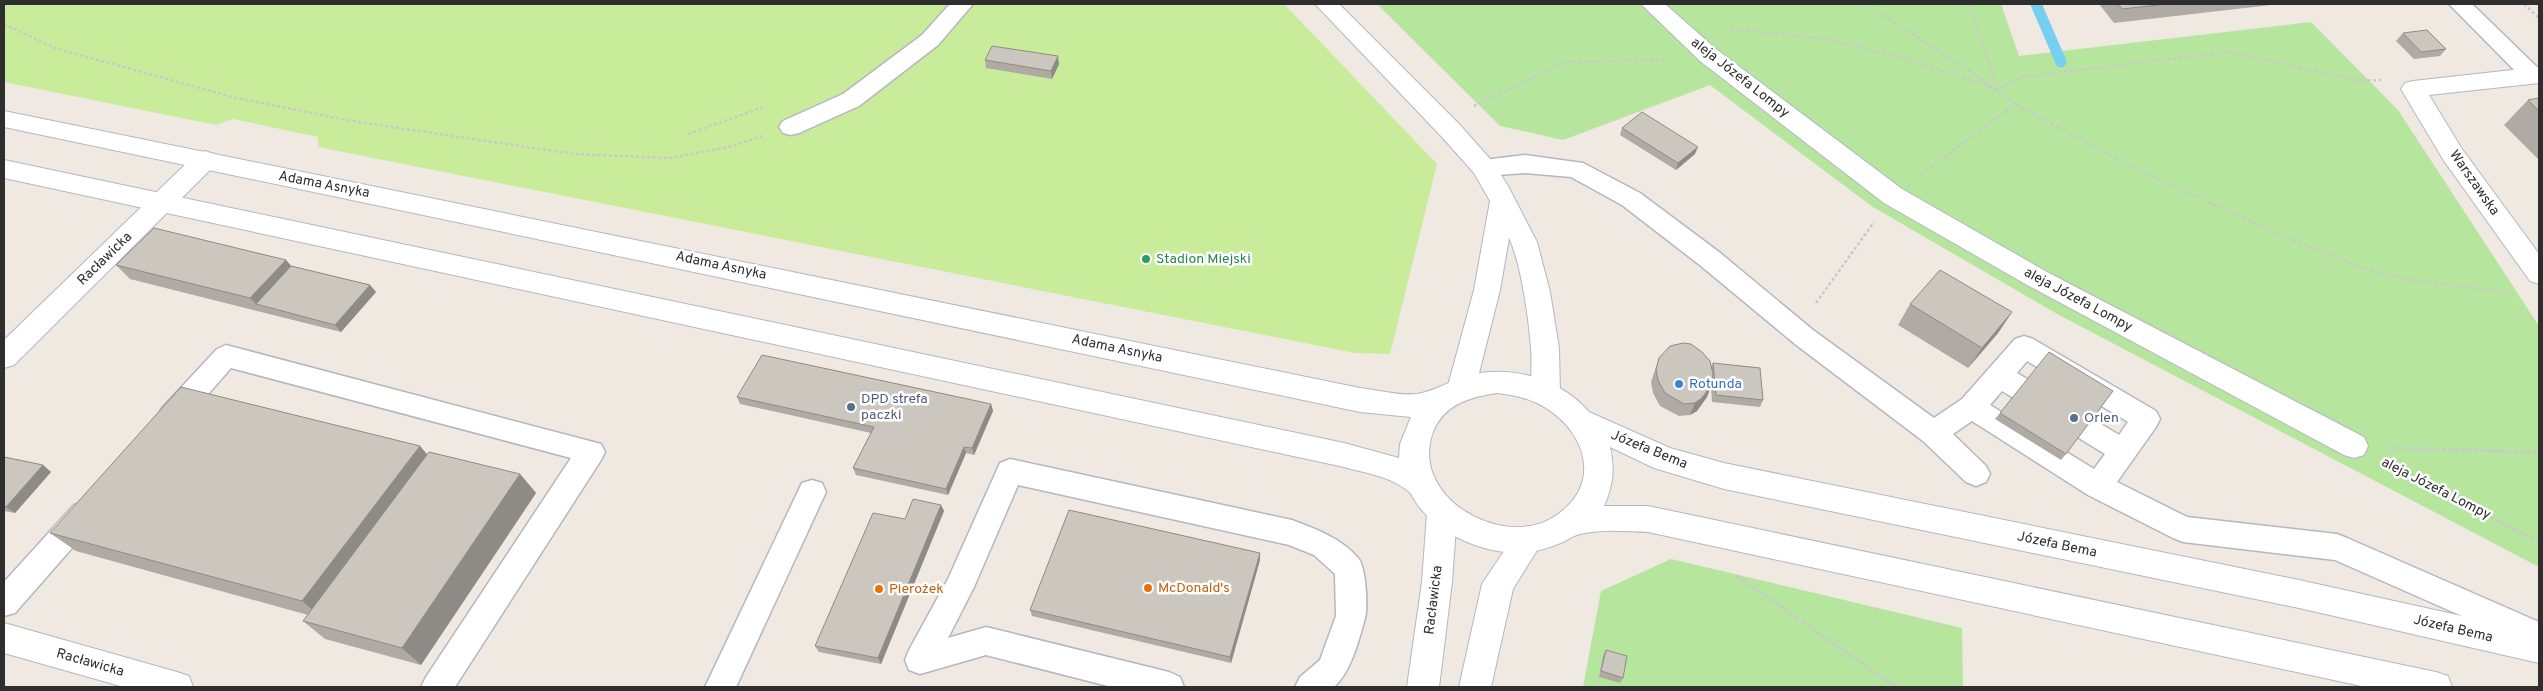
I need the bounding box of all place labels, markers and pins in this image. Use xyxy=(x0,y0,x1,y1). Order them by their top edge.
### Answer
place label: Stadion Miejski xyxy=(1156,251,1251,268)
marker: Stadion Miejski xyxy=(1140,253,1152,265)
place label: Rotunda xyxy=(1689,376,1742,393)
marker: Rotunda xyxy=(1673,378,1685,390)
place label: DPD strefa paczki xyxy=(861,391,928,424)
marker: DPD strefa paczki xyxy=(845,401,857,413)
place label: Orlen xyxy=(2084,410,2119,427)
marker: Orlen xyxy=(2068,412,2080,424)
place label: McDonald's xyxy=(1158,580,1230,597)
place label: Pierożek xyxy=(889,581,944,598)
marker: McDonald's xyxy=(1142,582,1154,594)
marker: Pierożek xyxy=(873,583,885,595)

